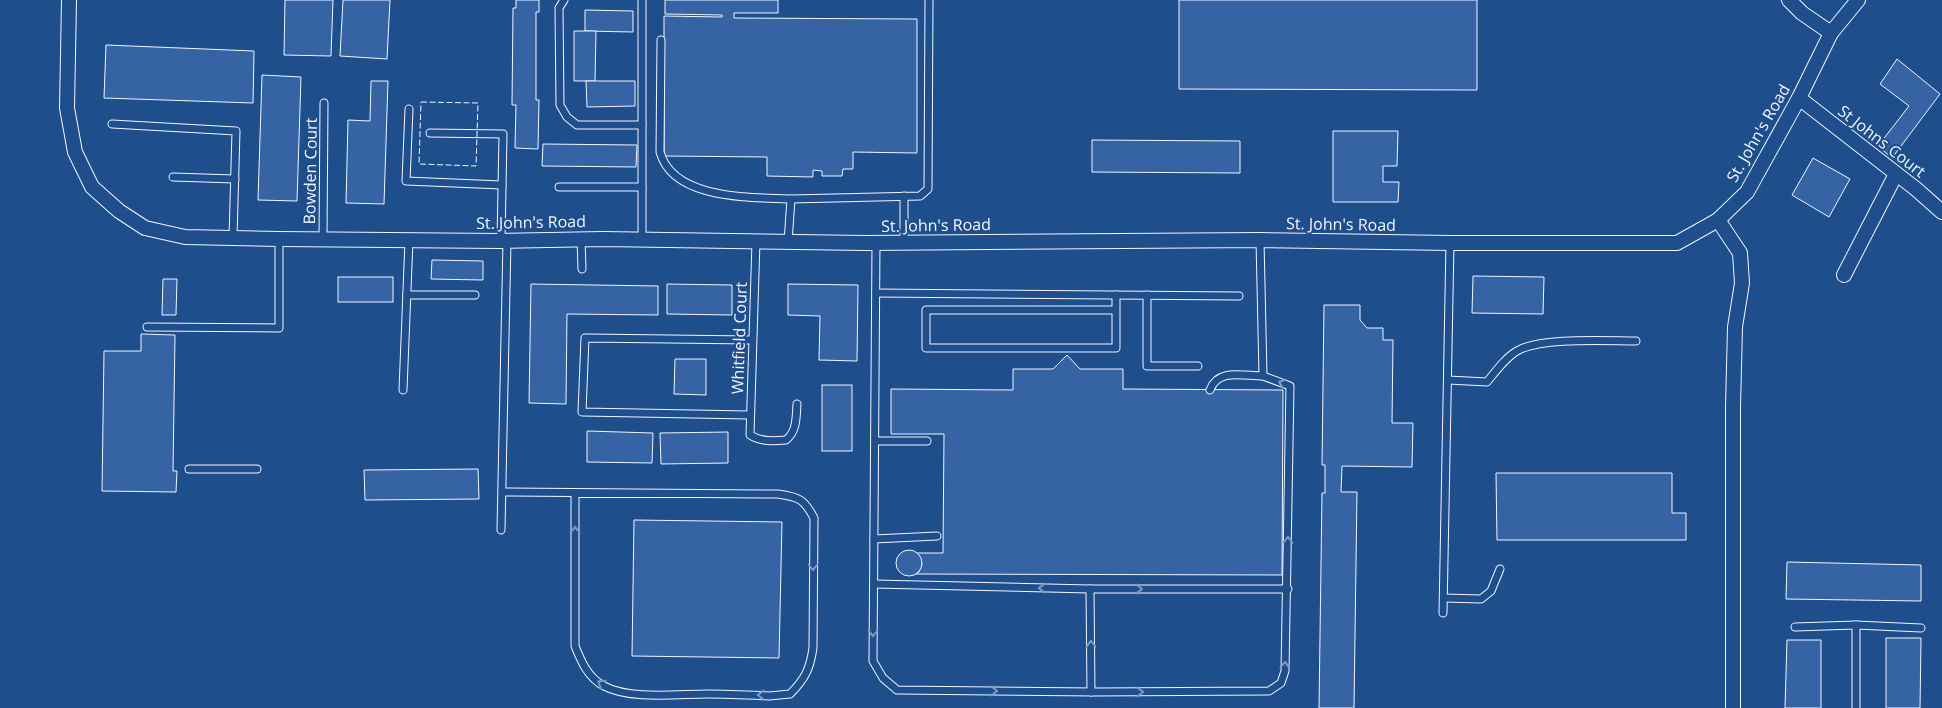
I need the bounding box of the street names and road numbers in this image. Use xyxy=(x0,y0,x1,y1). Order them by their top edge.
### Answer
street label: St. John's Road xyxy=(1721,80,1795,186)
street label: St Johns Court xyxy=(1834,100,1931,182)
street label: Bowden Court xyxy=(298,117,322,225)
street label: St. John's Road xyxy=(476,210,586,234)
street label: St. John's Road xyxy=(1286,212,1396,236)
street label: St. John's Road xyxy=(881,213,991,237)
street label: Whitfield Court xyxy=(726,281,752,395)

